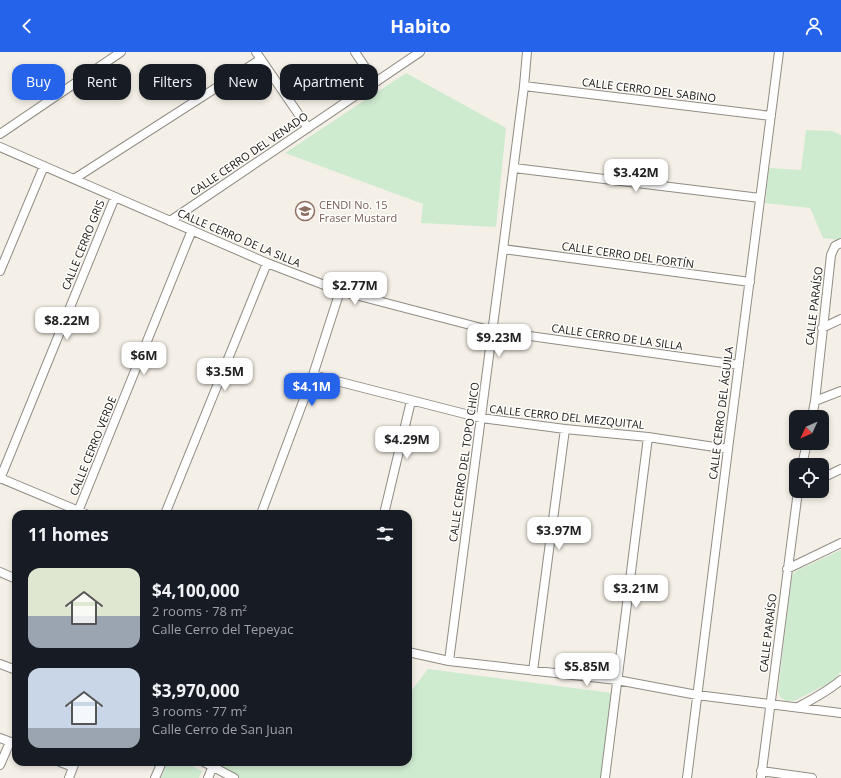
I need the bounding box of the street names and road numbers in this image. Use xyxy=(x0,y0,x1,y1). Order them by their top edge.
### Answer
street label: CALLE CERRO DEL SABINO xyxy=(581,74,717,105)
street label: CALLE CERRO DEL VENADO xyxy=(187,108,311,199)
street label: CALLE CERRO GRIS xyxy=(58,197,108,292)
street label: CALLE CERRO DE LA SILLA xyxy=(175,205,303,270)
street label: CALLE CERRO DEL FORTÍN xyxy=(561,238,695,271)
street label: CALLE PARAÍSO xyxy=(801,266,826,346)
street label: CALLE CERRO DE LA SILLA xyxy=(550,320,684,353)
street label: CALLE CERRO DEL ÁGUILA xyxy=(705,346,736,480)
street label: CALLE CERRO DEL TOPO CHICO xyxy=(445,381,482,543)
street label: CALLE CERRO VERDE xyxy=(66,394,119,498)
street label: CALLE CERRO DEL MEZQUITAL xyxy=(489,401,646,432)
street label: CALLE PARAÍSO xyxy=(755,593,780,673)

